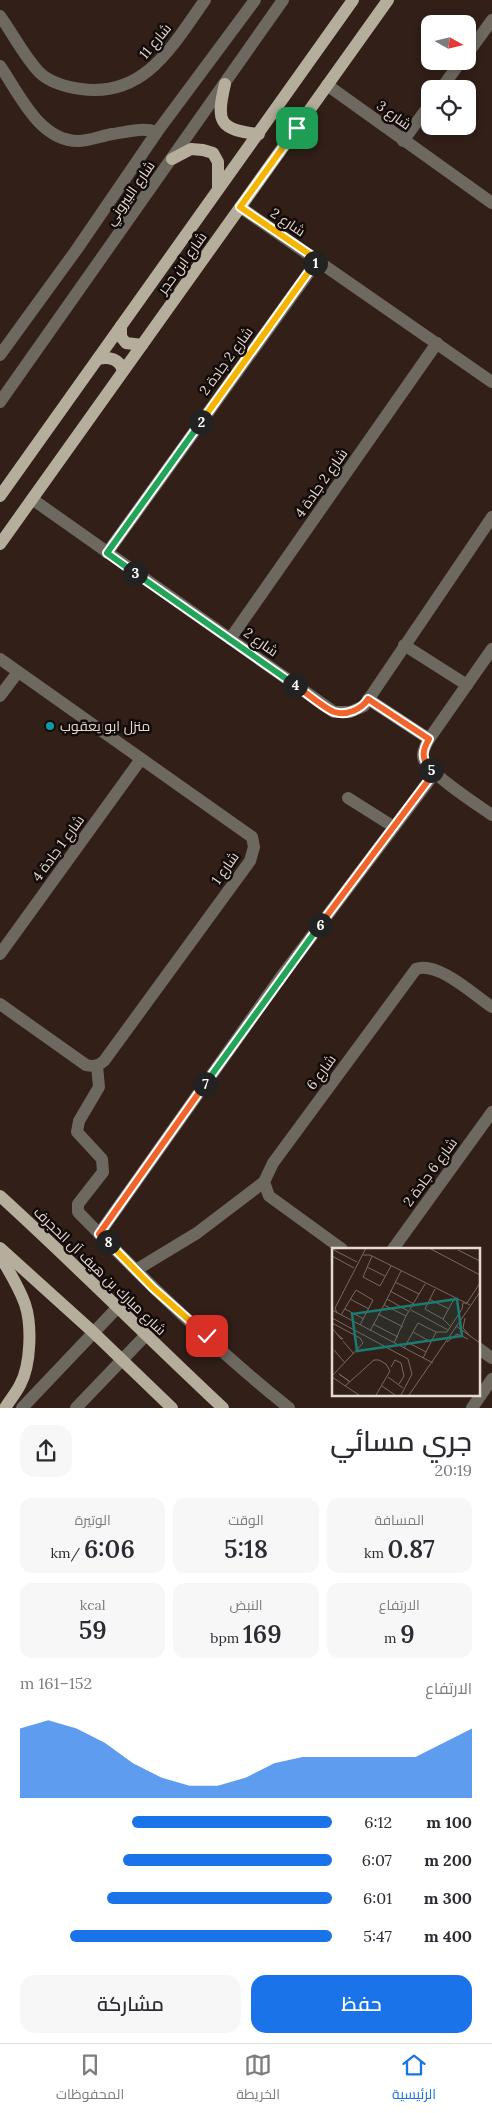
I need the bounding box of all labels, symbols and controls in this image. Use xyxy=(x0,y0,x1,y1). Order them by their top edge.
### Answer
north arrow xyxy=(421,15,476,70)
map controls xyxy=(421,15,476,135)
street label: شارع 11 xyxy=(135,20,175,62)
button: locate xyxy=(421,80,476,135)
street label: شارع 3 xyxy=(373,96,415,134)
pin xyxy=(276,107,318,149)
icon: arrive xyxy=(283,114,311,142)
street label: شارع البيروني xyxy=(101,157,161,230)
street label: شارع 2 xyxy=(267,204,309,240)
street label: شارع ابن حجر xyxy=(153,229,210,298)
pin: 1 xyxy=(302,250,328,276)
text: 1 xyxy=(313,254,318,272)
street label: شارع 2 جادة 2 xyxy=(195,323,257,399)
pin: 2 xyxy=(188,410,214,434)
text: 2 xyxy=(198,413,205,431)
street label: شارع 2 جادة 4 xyxy=(291,445,351,521)
pin: 3 xyxy=(122,560,148,586)
text: 3 xyxy=(132,564,139,582)
street label: شارع 2 xyxy=(240,624,282,660)
pin: 4 xyxy=(282,672,308,698)
text: 4 xyxy=(292,676,299,694)
place label: منزل ابو يعقوب xyxy=(60,717,150,735)
marker: منزل ابو يعقوب xyxy=(44,720,56,732)
pin: 5 xyxy=(418,758,444,782)
text: 5 xyxy=(428,761,435,779)
street label: شارع 1 جادة 4 xyxy=(28,811,88,885)
street label: شارع 1 xyxy=(207,848,243,888)
pin: 6 xyxy=(308,912,332,938)
text: 6 xyxy=(316,916,325,934)
street label: شارع 6 xyxy=(302,1051,340,1093)
pin: 7 xyxy=(192,1072,218,1096)
text: 7 xyxy=(202,1075,209,1093)
street label: شارع 6 جادة 2 xyxy=(399,1134,461,1210)
street label: شارع مبارك بن هيف آل الحجرف xyxy=(30,1203,170,1339)
pin: 8 xyxy=(96,1230,120,1254)
text: 8 xyxy=(104,1233,113,1251)
inset map xyxy=(332,1248,480,1396)
pin xyxy=(186,1315,228,1357)
icon: check xyxy=(193,1322,221,1350)
text: جري مسائي xyxy=(330,1423,472,1459)
button: share xyxy=(20,1425,72,1477)
text: 20:19 xyxy=(434,1460,472,1480)
text: الوتيرة xyxy=(75,1511,111,1529)
text: الوقت xyxy=(228,1511,264,1529)
text: المسافة xyxy=(374,1511,424,1529)
text: 6:06 xyxy=(84,1533,135,1565)
text: 5:18 xyxy=(224,1533,268,1565)
text: 0.87 xyxy=(388,1533,435,1565)
text: /km xyxy=(51,1544,84,1562)
text: km xyxy=(364,1544,388,1562)
text: kcal xyxy=(80,1596,106,1614)
text: النبض xyxy=(230,1596,263,1614)
text: الارتفاع xyxy=(379,1596,420,1614)
text: 59 xyxy=(79,1614,107,1646)
text: 169 xyxy=(243,1618,282,1650)
text: 9 xyxy=(400,1618,415,1650)
text: bpm xyxy=(210,1629,243,1647)
text: m xyxy=(384,1629,400,1647)
text: 152–161 m xyxy=(20,1673,92,1693)
text: الارتفاع xyxy=(425,1678,472,1698)
text: 6:12 xyxy=(364,1812,392,1832)
text: 100 m xyxy=(426,1812,472,1832)
text: 6:07 xyxy=(362,1850,392,1870)
text: 200 m xyxy=(424,1850,472,1870)
text: 6:01 xyxy=(363,1888,392,1908)
text: 300 m xyxy=(424,1888,472,1908)
text: 5:47 xyxy=(363,1926,392,1946)
text: 400 m xyxy=(424,1926,472,1946)
button: مشاركة xyxy=(20,1975,241,2033)
button: حفظ xyxy=(251,1975,472,2033)
tab: المحفوظات xyxy=(56,2051,124,2107)
tab: الخريطة xyxy=(236,2051,280,2107)
tab: الرئيسية xyxy=(392,2051,436,2107)

